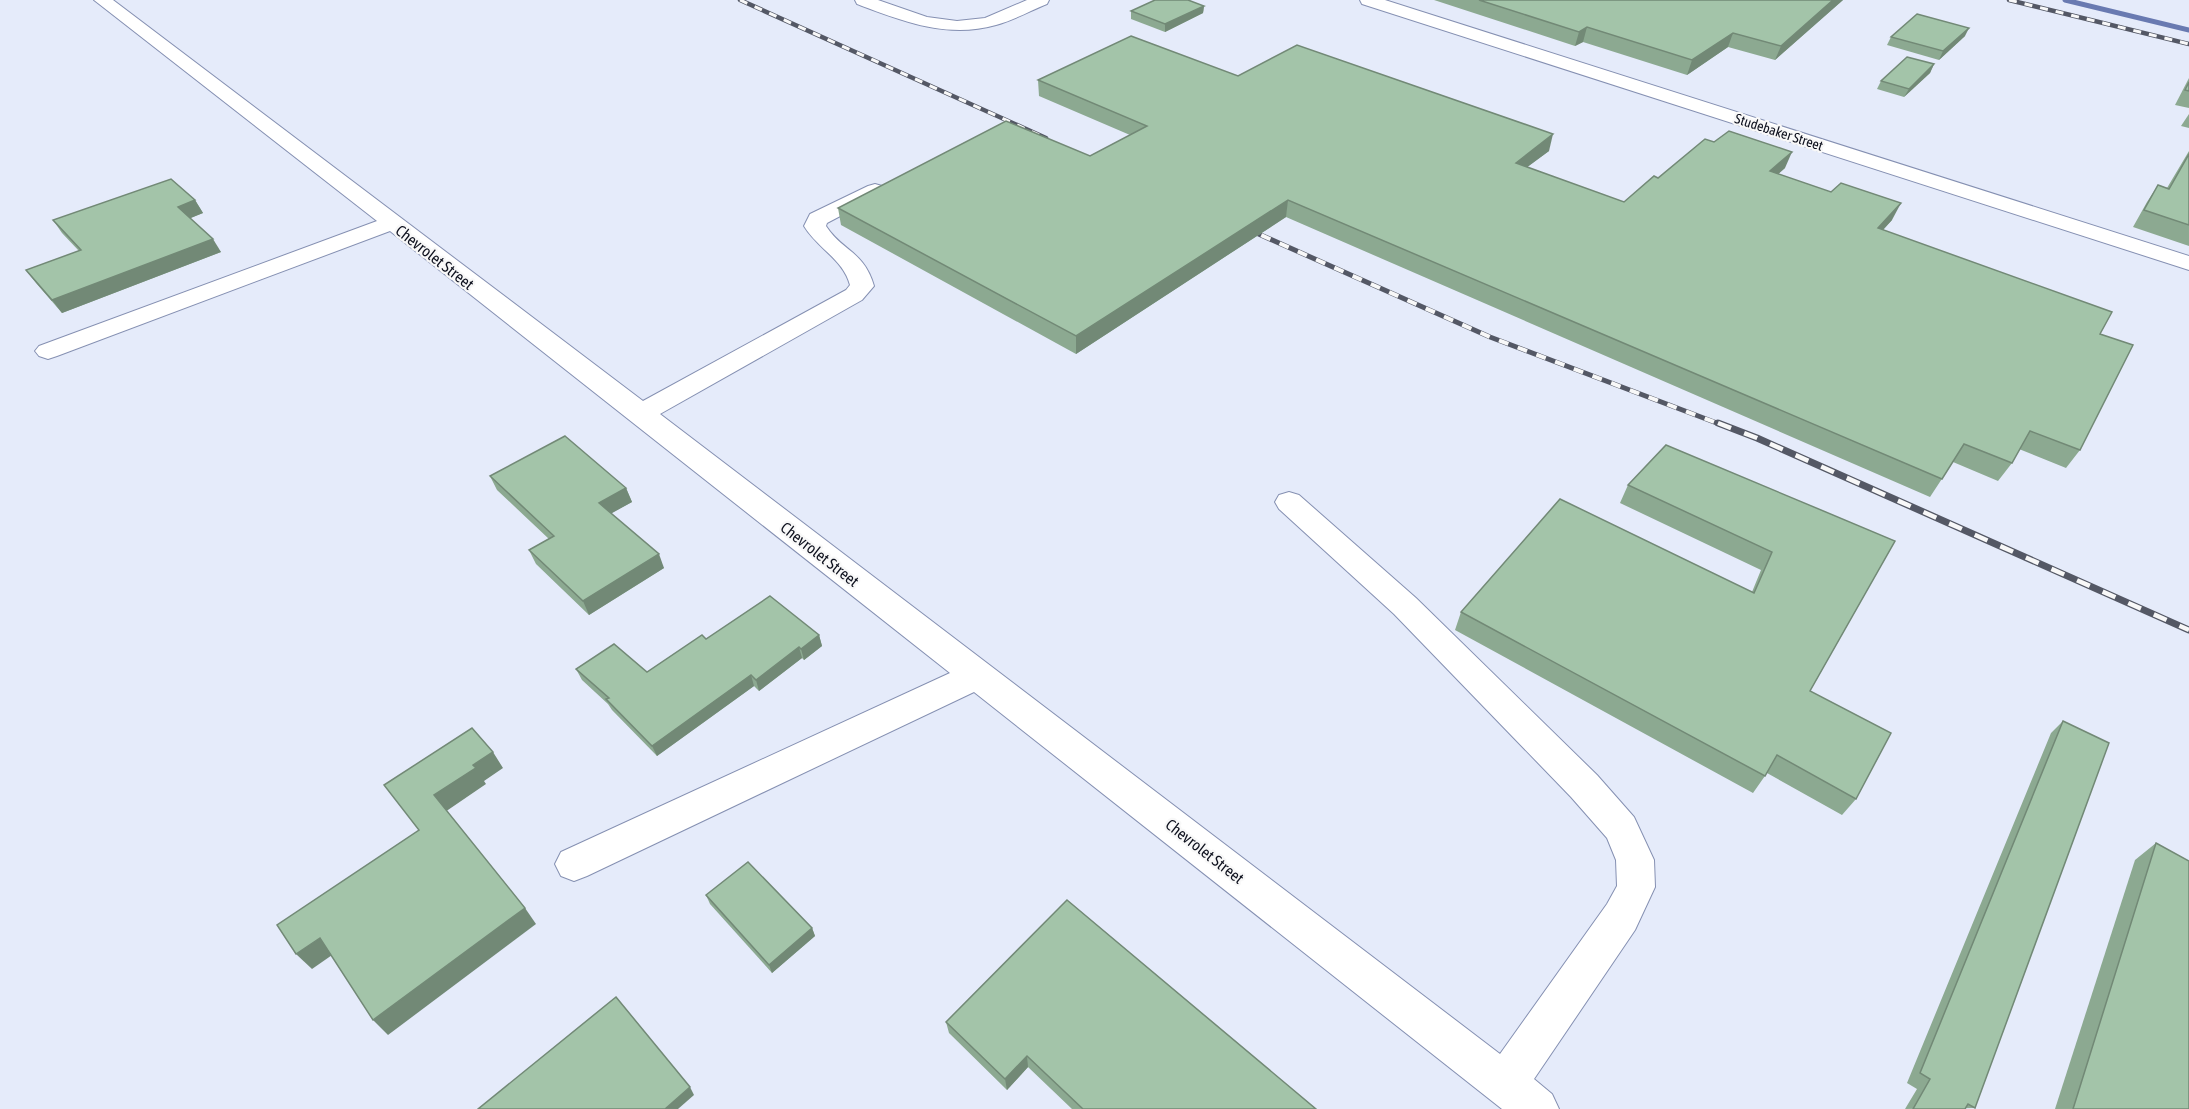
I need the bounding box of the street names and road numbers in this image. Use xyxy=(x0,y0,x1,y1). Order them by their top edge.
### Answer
street label: Studebaker Street xyxy=(1733,110,1825,154)
street label: Chevrolet Street xyxy=(392,221,478,293)
street label: Chevrolet Street xyxy=(777,518,863,590)
street label: Chevrolet Street xyxy=(1162,815,1248,887)

